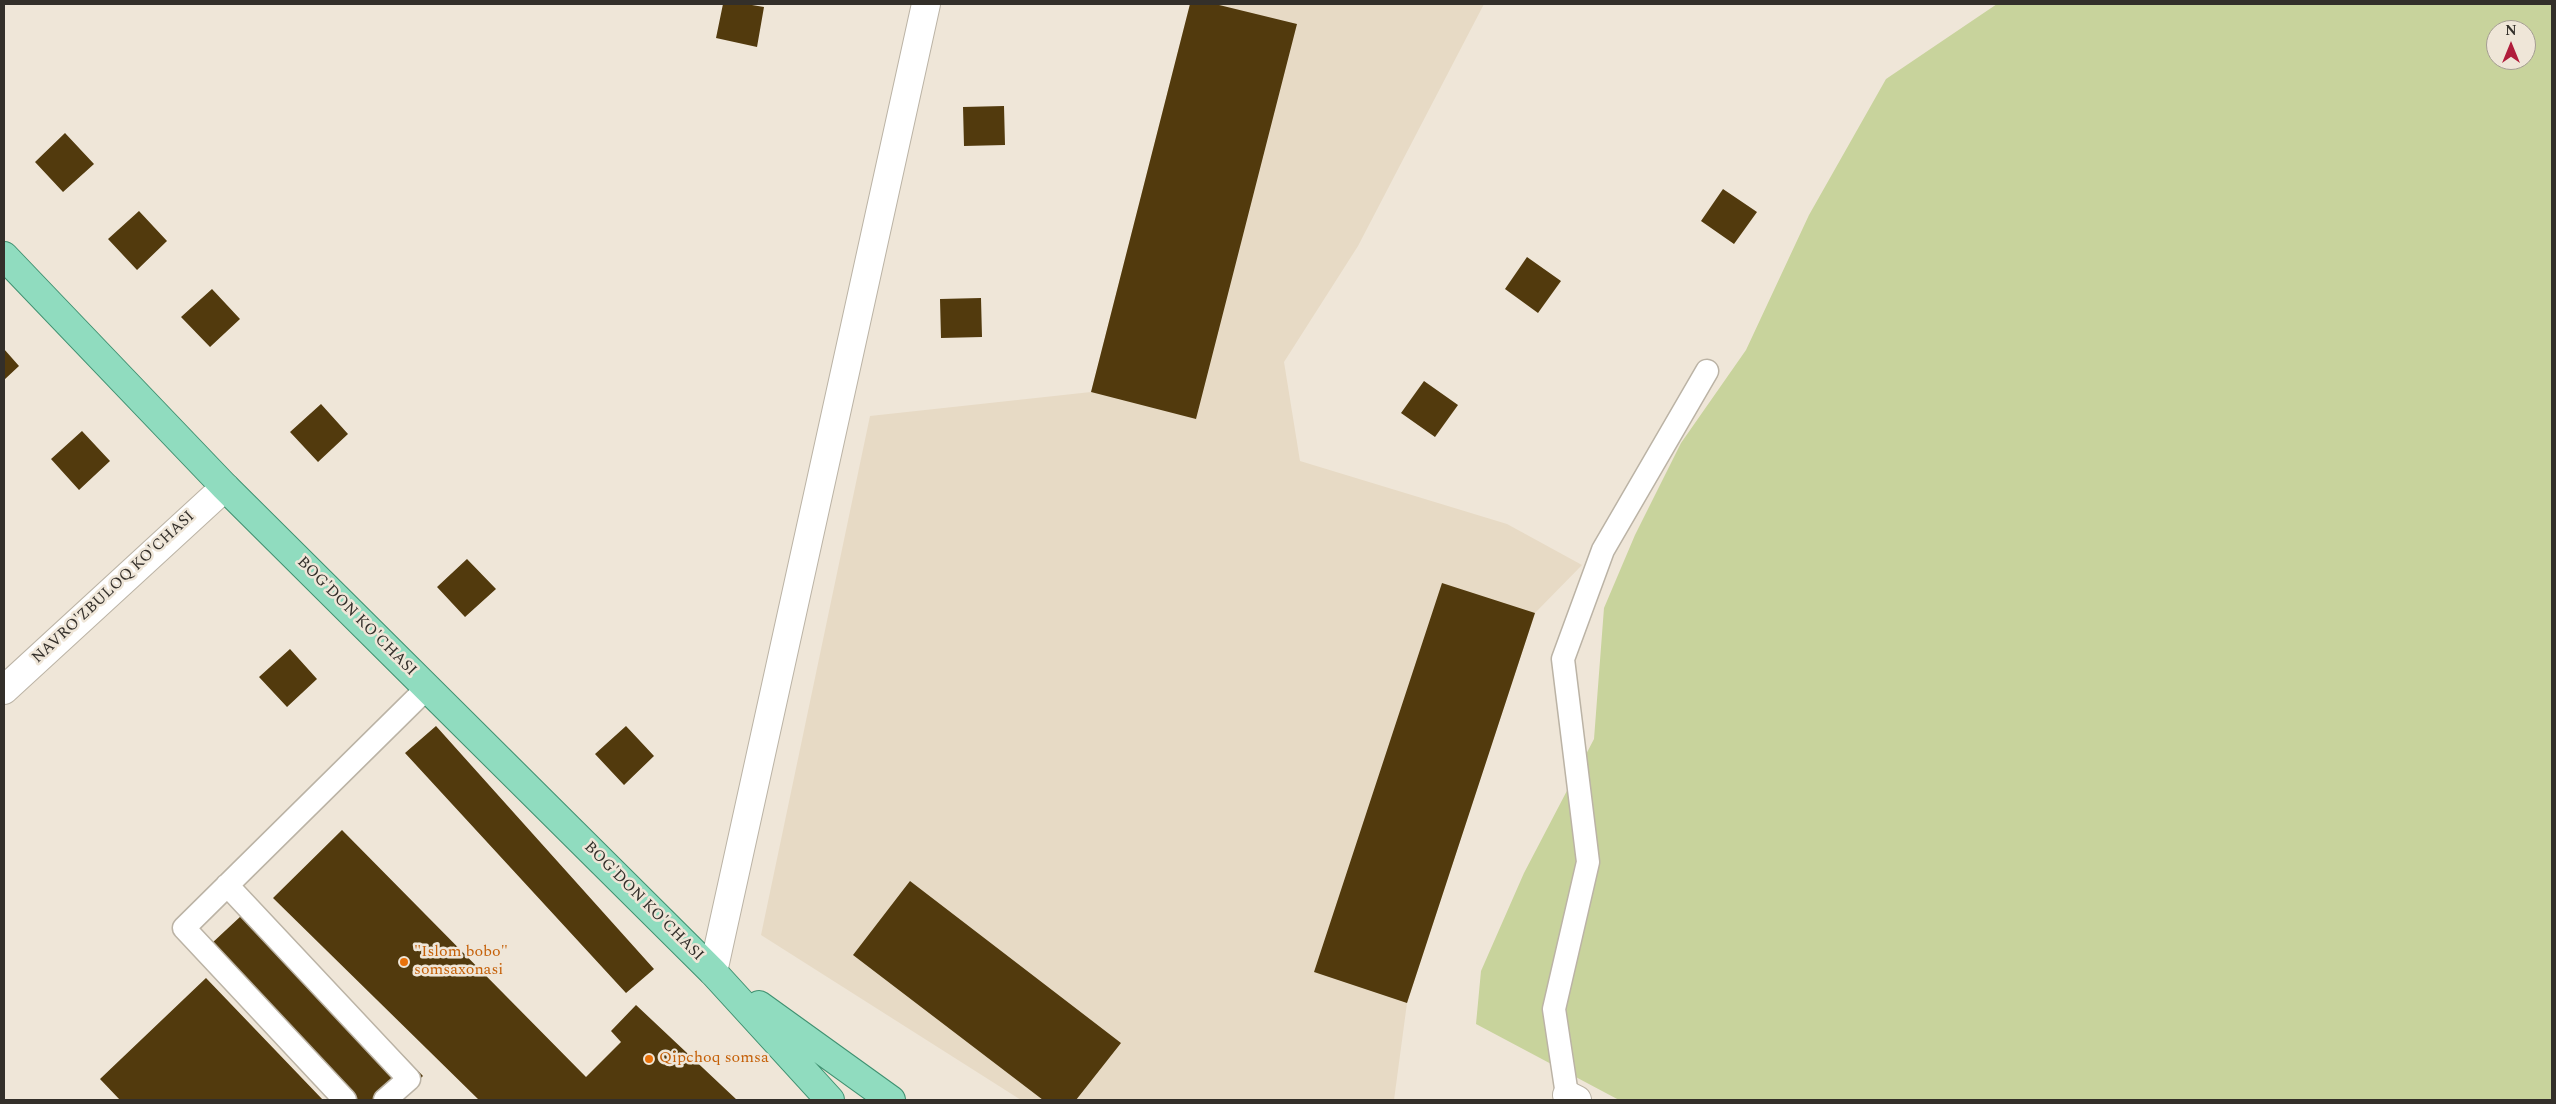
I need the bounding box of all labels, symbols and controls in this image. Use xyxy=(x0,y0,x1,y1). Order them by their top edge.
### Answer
north arrow xyxy=(2486,20,2536,70)
text: N xyxy=(2505,20,2517,41)
street label: NAVRO'ZBULOQ KO'CHASI xyxy=(29,508,199,668)
street label: BOG'DON KO'CHASI xyxy=(292,553,420,681)
street label: BOG'DON KO'CHASI xyxy=(579,838,707,966)
place label: "Islom bobo" somsaxonasi xyxy=(414,943,508,981)
marker: "Islom bobo" somsaxonasi xyxy=(398,956,410,968)
place label: Qipchoq somsa xyxy=(659,1049,769,1069)
marker: Qipchoq somsa xyxy=(643,1053,655,1065)

